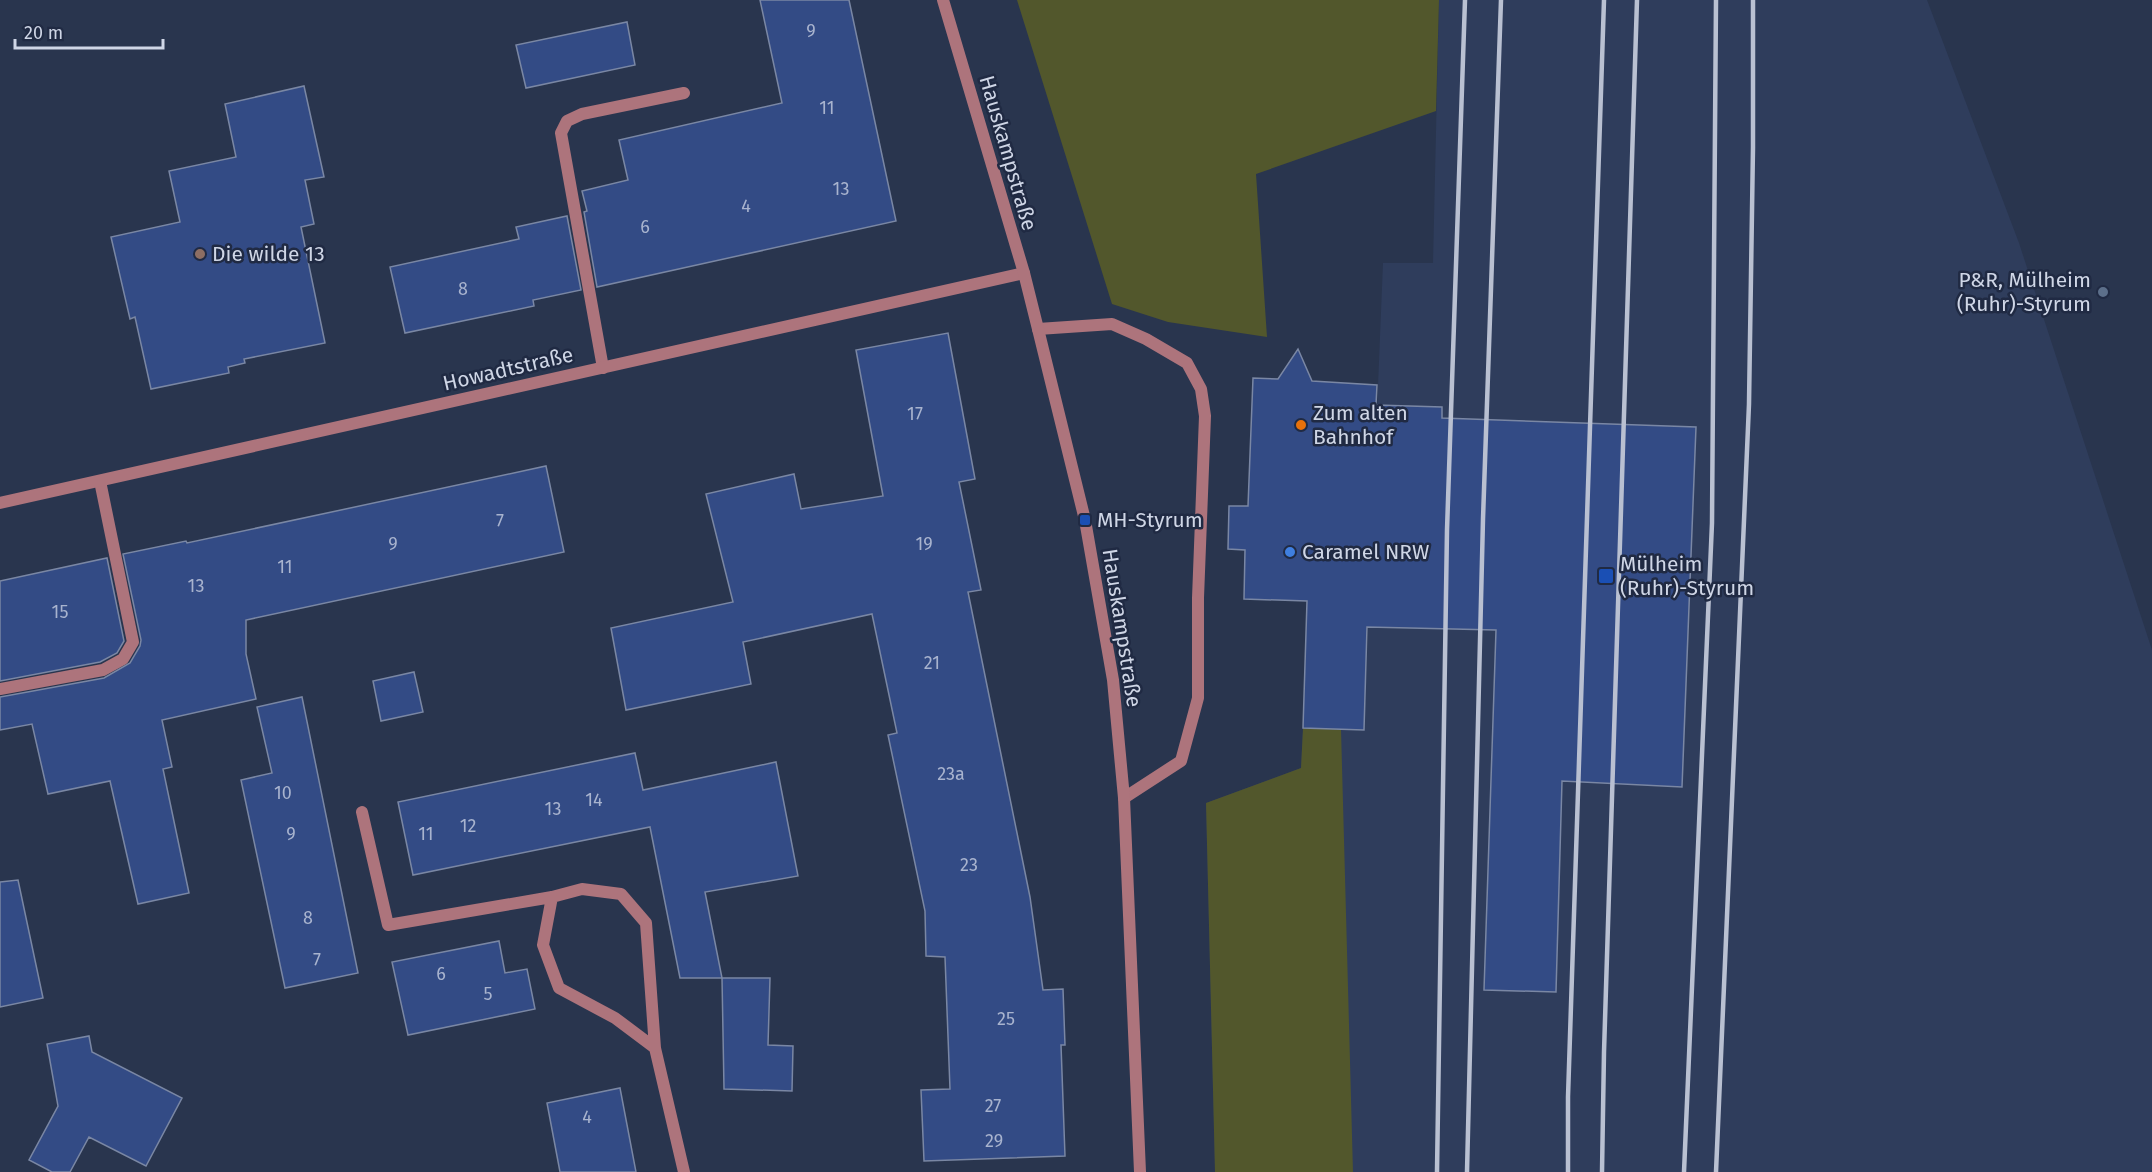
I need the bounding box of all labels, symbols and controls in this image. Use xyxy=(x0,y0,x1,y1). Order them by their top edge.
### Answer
scale bar xyxy=(15,12,164,50)
house number: 9 xyxy=(806,20,816,42)
text: 20 m xyxy=(24,22,63,44)
street label: Hauskampstraße xyxy=(973,72,1043,234)
house number: 11 xyxy=(819,97,835,119)
house number: 13 xyxy=(833,178,849,200)
house number: 4 xyxy=(741,195,751,217)
house number: 6 xyxy=(640,216,650,238)
place label: Die wilde 13 xyxy=(212,241,325,267)
marker: Die wilde 13 xyxy=(193,247,207,261)
place label: P&R, Mülheim (Ruhr)-Styrum xyxy=(1957,267,2091,317)
house number: 8 xyxy=(458,278,468,300)
marker: P&R, Mülheim (Ruhr)-Styrum xyxy=(2096,285,2110,299)
street label: Howadtstraße xyxy=(440,341,576,397)
place label: Zum alten Bahnhof xyxy=(1313,400,1408,450)
house number: 17 xyxy=(907,403,923,425)
marker: Zum alten Bahnhof xyxy=(1294,418,1308,432)
place label: MH-Styrum xyxy=(1097,507,1203,533)
house number: 7 xyxy=(496,510,504,532)
marker: MH-Styrum xyxy=(1078,513,1092,527)
house number: 9 xyxy=(388,533,398,555)
house number: 19 xyxy=(915,533,933,555)
place label: Caramel NRW xyxy=(1302,539,1429,565)
marker: Caramel NRW xyxy=(1283,545,1297,559)
street label: Hauskampstraße xyxy=(1097,547,1147,709)
place label: Mülheim (Ruhr)-Styrum xyxy=(1620,551,1754,601)
house number: 11 xyxy=(277,556,293,578)
marker: Mülheim (Ruhr)-Styrum xyxy=(1597,567,1615,585)
house number: 13 xyxy=(188,575,204,597)
house number: 15 xyxy=(52,601,68,623)
house number: 21 xyxy=(924,652,940,674)
house number: 23a xyxy=(937,763,965,785)
house number: 10 xyxy=(274,782,292,804)
house number: 14 xyxy=(585,789,603,811)
house number: 13 xyxy=(545,798,561,820)
house number: 12 xyxy=(460,815,476,837)
house number: 9 xyxy=(286,823,296,845)
house number: 11 xyxy=(418,823,434,845)
house number: 23 xyxy=(960,854,978,876)
house number: 8 xyxy=(303,907,313,929)
house number: 7 xyxy=(313,949,321,971)
house number: 6 xyxy=(436,963,446,985)
house number: 5 xyxy=(483,983,493,1005)
house number: 25 xyxy=(997,1008,1015,1030)
house number: 27 xyxy=(985,1095,1001,1117)
house number: 4 xyxy=(582,1106,592,1128)
house number: 29 xyxy=(985,1130,1003,1152)

